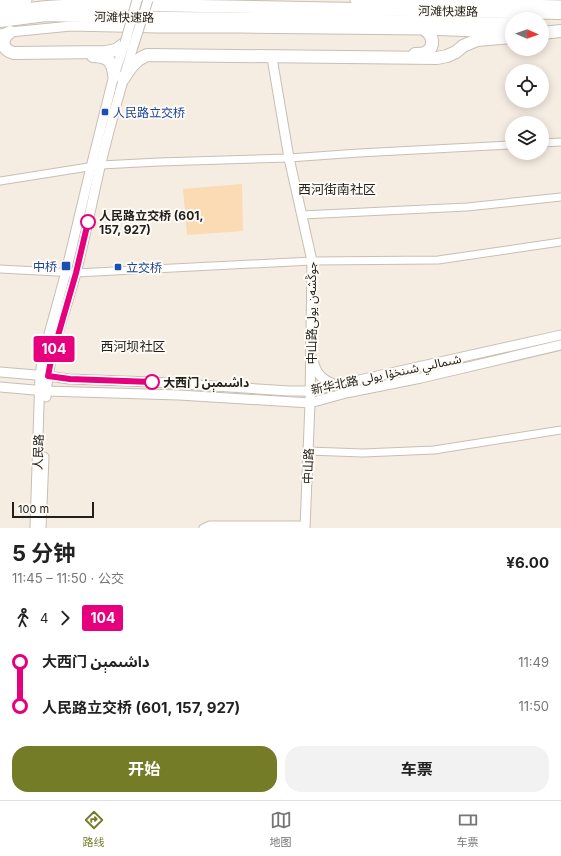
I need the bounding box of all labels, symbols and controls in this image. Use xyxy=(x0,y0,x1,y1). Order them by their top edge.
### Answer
street label: 河滩快速路 xyxy=(418,3,478,19)
street label: 河滩快速路 xyxy=(94,9,154,25)
north arrow xyxy=(505,12,549,56)
map controls xyxy=(505,12,549,160)
button: locate xyxy=(505,64,549,108)
place label: 人民路立交桥 xyxy=(113,105,185,120)
marker: 人民路立交桥 xyxy=(100,107,110,117)
button: layers xyxy=(505,116,549,160)
district label: 西河街南社区 xyxy=(298,181,376,197)
place label: 人民路立交桥 (601, 157, 927) xyxy=(99,208,203,237)
marker: 人民路立交桥 (601, 157, 927) xyxy=(80,214,96,230)
place label: 中桥 xyxy=(33,259,57,274)
marker: 中桥 xyxy=(60,260,72,272)
place label: 立交桥 xyxy=(126,260,162,275)
marker: 立交桥 xyxy=(113,262,123,272)
street label: 中山路جوڭشەن يولى xyxy=(304,262,319,364)
line badge: 104 xyxy=(31,336,77,362)
district label: 西河坝社区 xyxy=(100,338,166,354)
text: 104 xyxy=(42,340,66,357)
street label: 新华北路 شىمالىي شىنخۇا يولى xyxy=(310,351,463,400)
marker: 大西门 داشىمېن xyxy=(144,374,160,390)
place label: 大西门 داشىمېن xyxy=(163,375,249,392)
street label: 人民路 xyxy=(30,434,46,470)
street label: 中山路 xyxy=(300,448,316,484)
scale bar xyxy=(12,500,94,519)
text: 100 m xyxy=(18,502,49,516)
text: 5 分钟 xyxy=(12,540,75,566)
text: ¥6.00 xyxy=(506,553,549,572)
text: 11:45 – 11:50 · 公交 xyxy=(12,570,124,586)
icon: walk xyxy=(12,607,34,629)
icon: forward xyxy=(54,607,76,629)
text: 104 xyxy=(90,609,115,626)
text: 4 xyxy=(40,610,48,626)
text: 大西门 داشىمېن xyxy=(42,652,150,671)
text: 11:49 xyxy=(518,654,549,670)
text: 人民路立交桥 (601, 157, 927) xyxy=(42,698,240,717)
text: 11:50 xyxy=(519,698,549,714)
button: 开始 xyxy=(12,746,277,792)
button: 车票 xyxy=(285,746,549,792)
tab: 路线 xyxy=(83,809,105,849)
tab: 地图 xyxy=(270,809,292,849)
tab: 车票 xyxy=(457,809,479,849)

